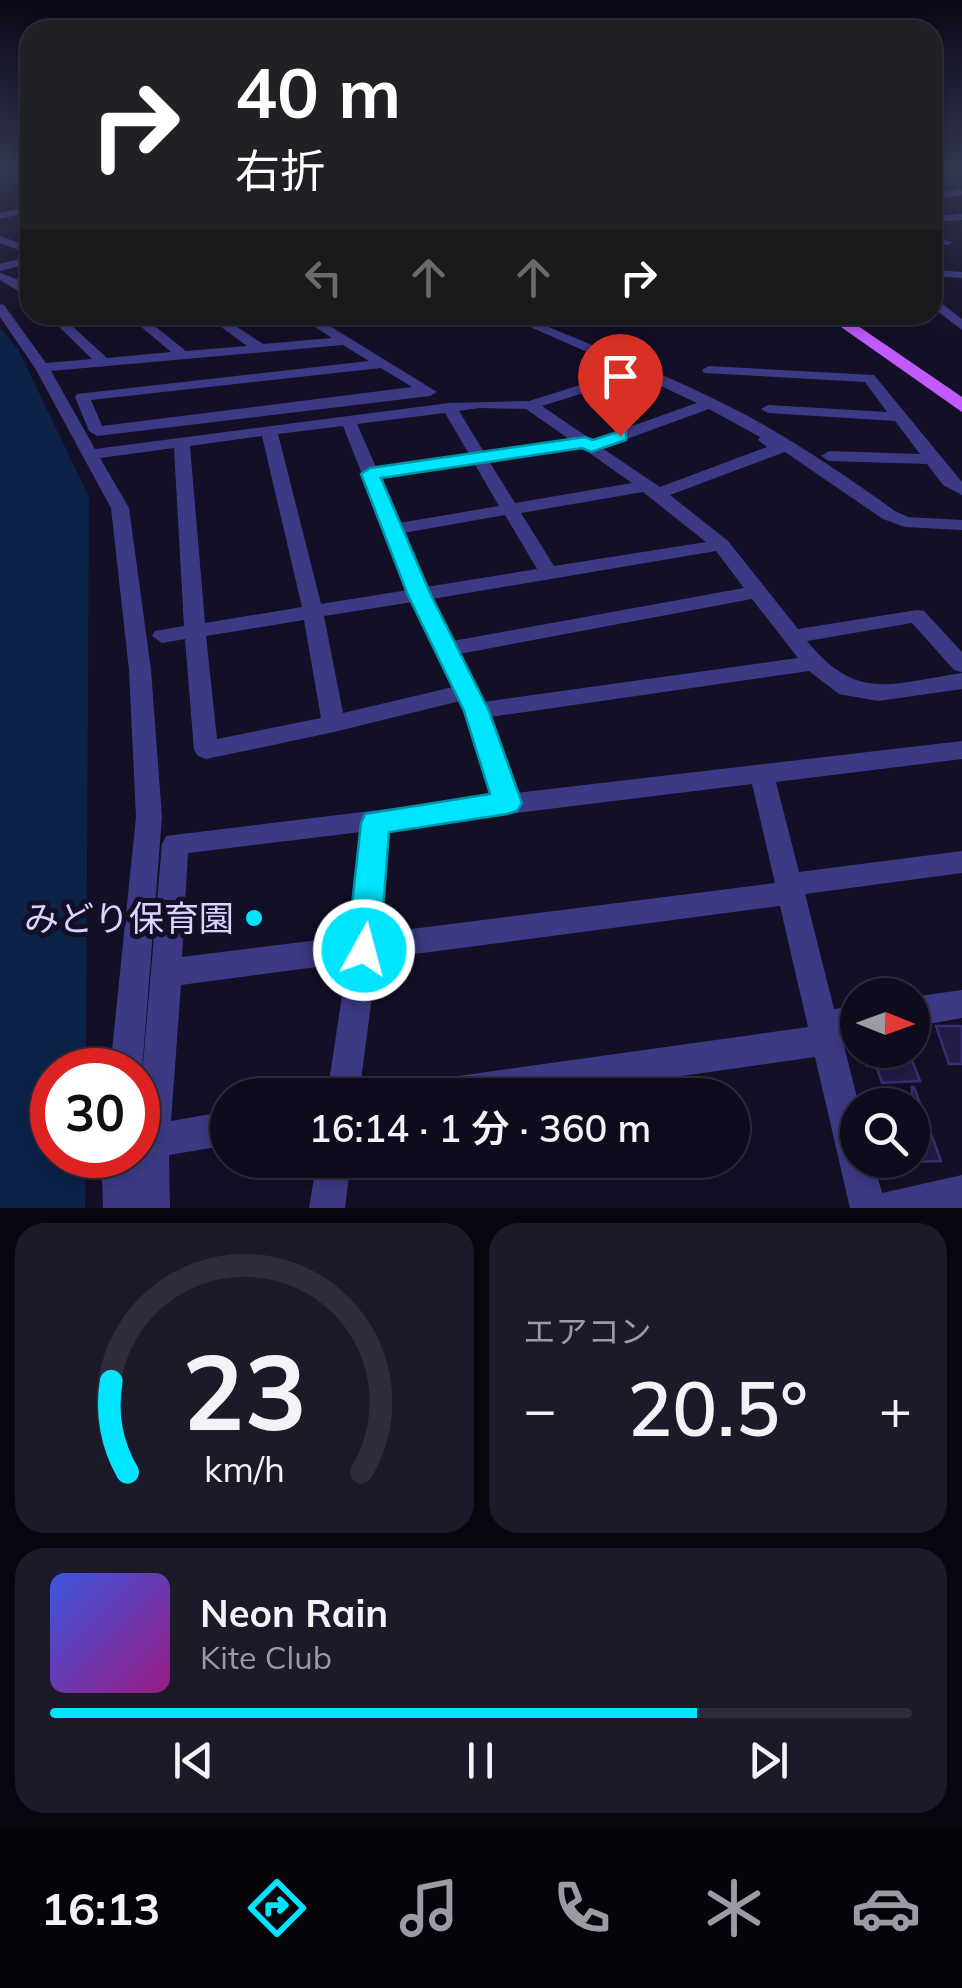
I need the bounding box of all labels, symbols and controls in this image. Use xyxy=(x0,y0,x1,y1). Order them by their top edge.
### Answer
text: 40 m xyxy=(235,48,401,136)
icon: right xyxy=(70,60,200,190)
text: 右折 xyxy=(235,142,325,198)
icon: left xyxy=(296,250,351,305)
icon: ahead xyxy=(401,250,456,305)
icon: ahead xyxy=(506,250,561,305)
icon: right xyxy=(611,250,666,305)
pin xyxy=(578,334,663,437)
icon: arrive xyxy=(593,349,648,404)
place label: みどり保育園 xyxy=(24,896,234,940)
position arrow xyxy=(312,898,416,1002)
marker: みどり保育園 xyxy=(243,907,265,929)
north arrow xyxy=(840,978,930,1068)
map controls xyxy=(840,978,930,1178)
speed limit sign: 30 xyxy=(30,1048,160,1178)
button: search xyxy=(840,1088,930,1178)
text: 16:14 · 1 分 · 360 m xyxy=(309,1104,651,1152)
text: エアコン xyxy=(524,1311,652,1351)
text: 23 xyxy=(182,1325,307,1456)
text: 20.5° xyxy=(627,1361,808,1455)
text: − xyxy=(524,1374,557,1443)
text: + xyxy=(879,1374,912,1443)
text: km/h xyxy=(204,1446,285,1491)
text: Neon Rain xyxy=(200,1589,388,1637)
text: Kite Club xyxy=(200,1637,332,1677)
icon: previous xyxy=(166,1733,221,1788)
icon: pause xyxy=(453,1733,508,1788)
icon: next xyxy=(741,1733,796,1788)
icon: directions xyxy=(242,1873,312,1943)
icon: music xyxy=(394,1873,464,1943)
icon: phone xyxy=(547,1873,617,1943)
icon: climate xyxy=(699,1873,769,1943)
icon: car xyxy=(851,1873,921,1943)
text: 16:13 xyxy=(41,1880,160,1936)

